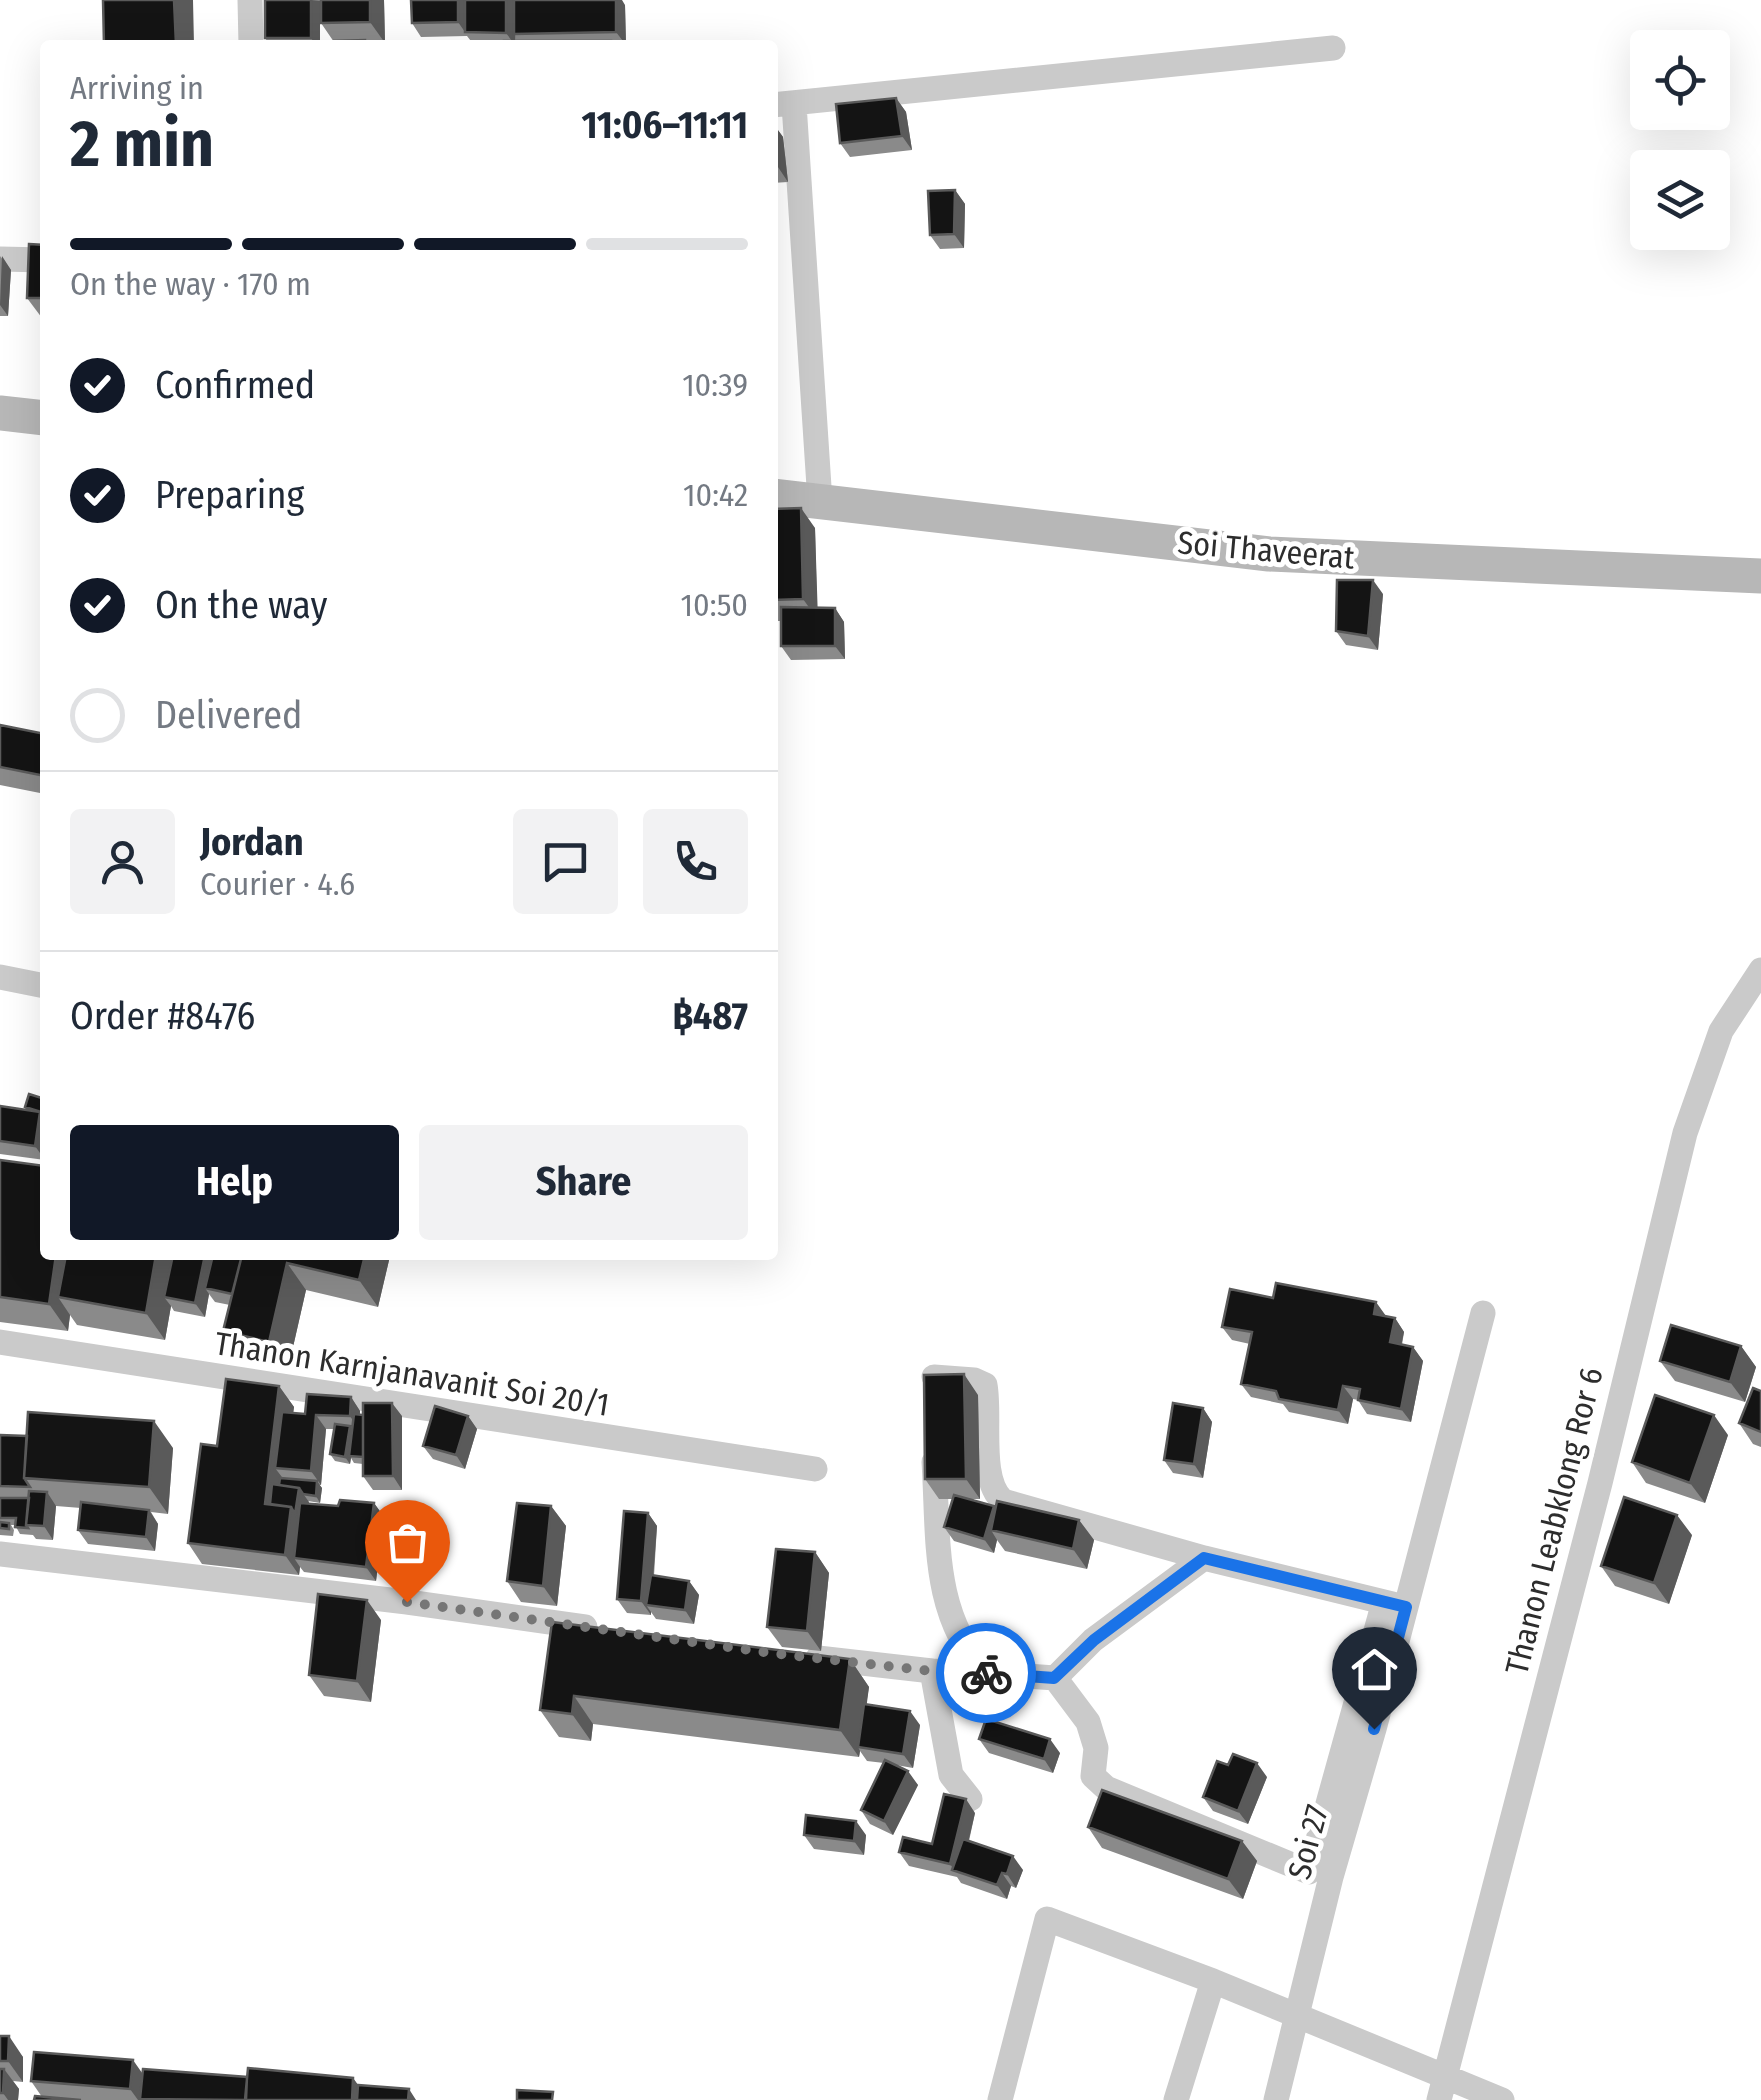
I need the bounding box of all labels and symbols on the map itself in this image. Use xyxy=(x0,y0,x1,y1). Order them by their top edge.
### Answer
street label: Soi Thaveerat xyxy=(1176,523,1356,577)
street label: Thanon Karnjanavanit Soi 20/1 xyxy=(212,1324,612,1424)
street label: Thanon Leabklong Ror 6 xyxy=(1497,1364,1611,1678)
pin xyxy=(365,1500,450,1603)
courier xyxy=(936,1623,1036,1723)
pin xyxy=(1332,1627,1417,1730)
street label: Soi 27 xyxy=(1280,1801,1336,1883)

